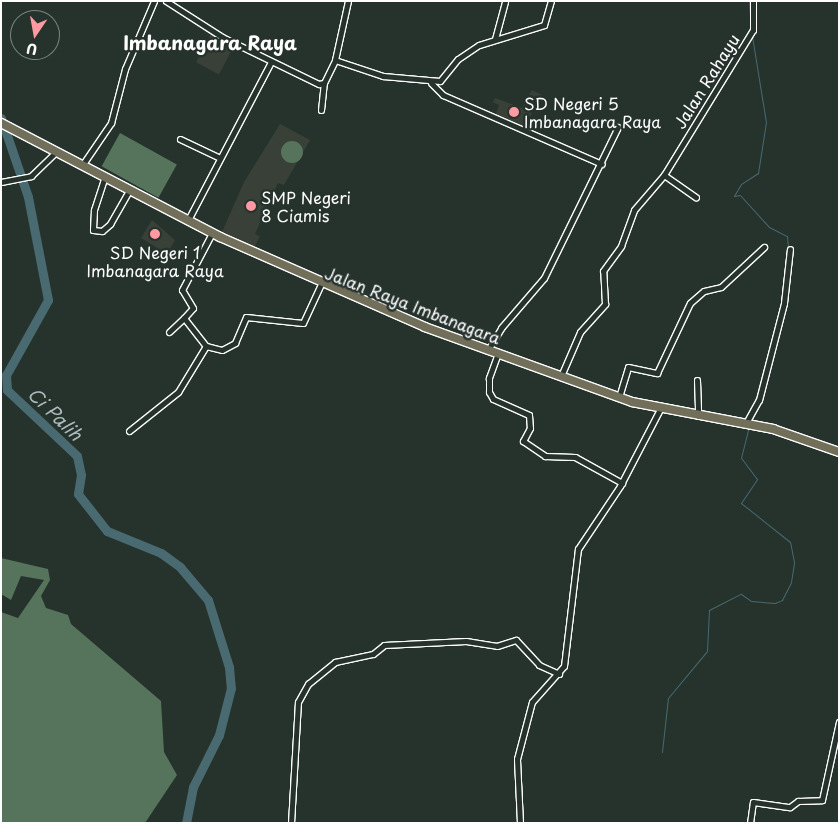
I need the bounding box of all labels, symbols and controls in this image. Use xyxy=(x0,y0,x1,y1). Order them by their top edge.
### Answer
north arrow xyxy=(10,10,60,60)
street label: Jalan Rahayu xyxy=(669,30,743,132)
district label: Imbanagara Raya xyxy=(123,32,297,54)
text: U xyxy=(25,38,39,61)
place label: SD Negeri 5 Imbanagara Raya xyxy=(524,93,662,131)
marker: SD Negeri 5 Imbanagara Raya xyxy=(508,106,520,118)
place label: SMP Negeri 8 Ciamis xyxy=(261,187,352,225)
marker: SMP Negeri 8 Ciamis xyxy=(245,200,257,212)
marker: SD Negeri 1 Imbanagara Raya xyxy=(149,228,161,240)
place label: SD Negeri 1 Imbanagara Raya xyxy=(86,242,224,280)
street label: Jalan Raya Imbanagara xyxy=(323,263,503,347)
water label: Ci Palih xyxy=(23,383,87,445)

